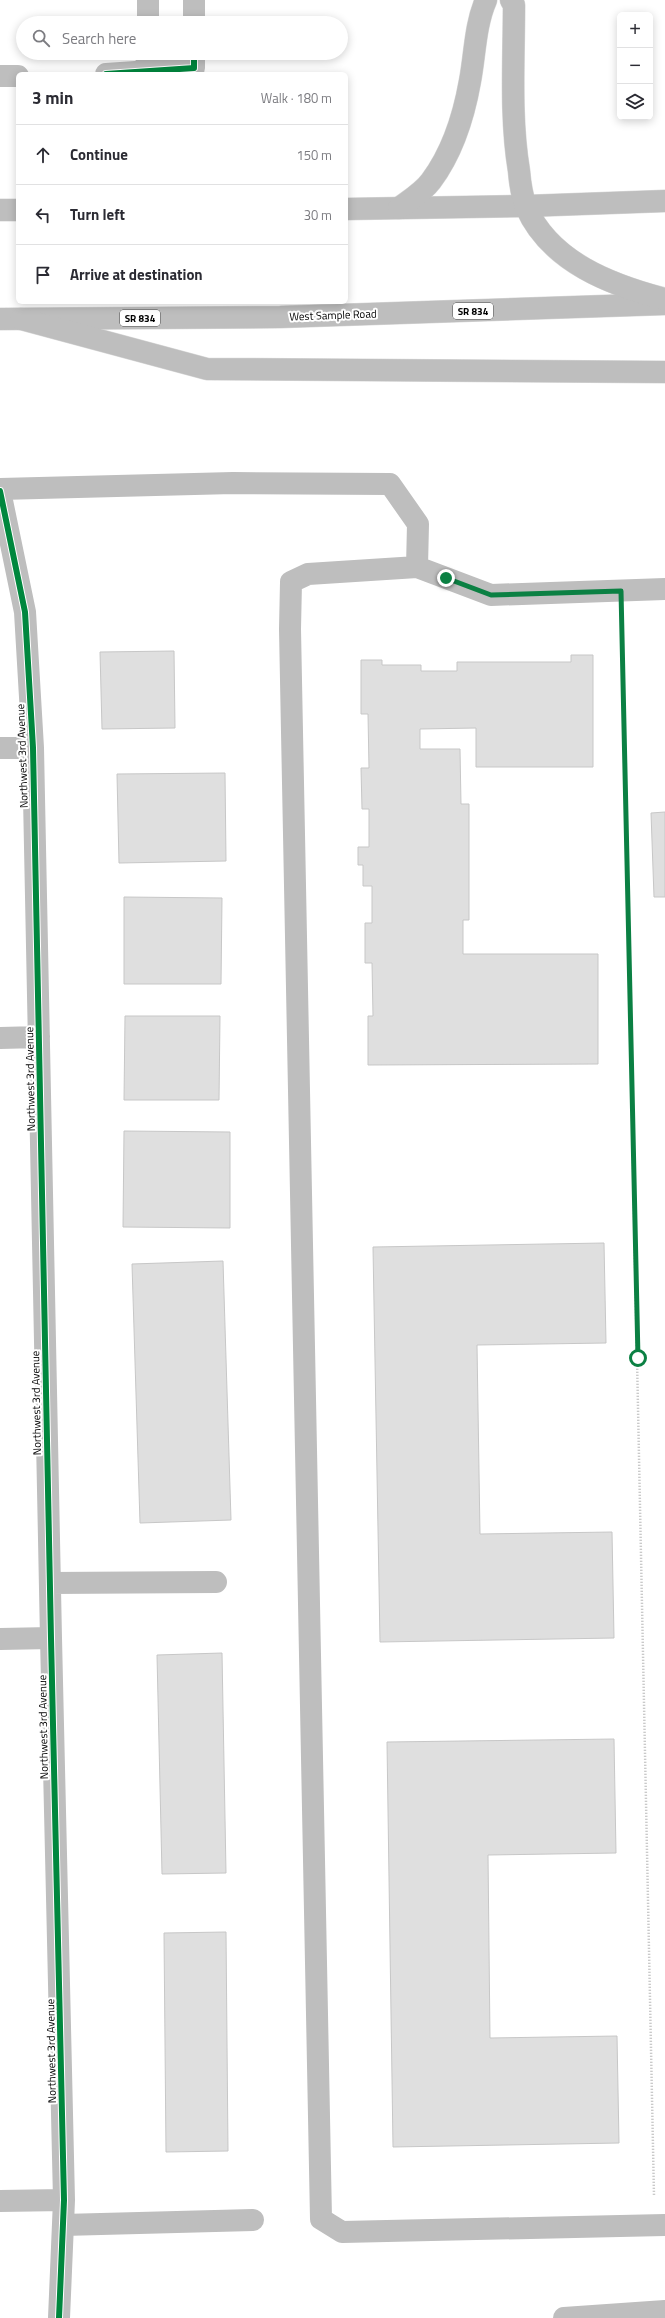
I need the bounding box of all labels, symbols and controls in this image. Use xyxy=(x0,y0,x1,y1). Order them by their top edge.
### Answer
map controls xyxy=(617,12,653,120)
button: + xyxy=(617,12,653,48)
search box xyxy=(16,16,348,60)
icon: search xyxy=(30,27,52,49)
text: Search here xyxy=(62,27,136,50)
button: − xyxy=(617,48,653,84)
button: layers xyxy=(617,84,653,120)
text: 3 min xyxy=(32,85,73,111)
text: Walk · 180 m xyxy=(261,88,332,108)
text: Continue xyxy=(70,143,128,166)
icon: ahead xyxy=(32,144,54,166)
text: 150 m xyxy=(296,145,332,165)
text: Turn left xyxy=(70,203,125,226)
icon: left xyxy=(32,204,54,226)
text: 30 m xyxy=(304,205,332,225)
text: Arrive at destination xyxy=(70,263,203,286)
icon: arrive xyxy=(32,264,54,286)
road number: SR 834 xyxy=(453,303,493,319)
street label: West Sample Road xyxy=(289,305,377,325)
road number: SR 834 xyxy=(120,310,160,326)
route end xyxy=(437,569,455,587)
street label: Northwest 3rd Avenue xyxy=(12,703,32,808)
street label: Northwest 3rd Avenue xyxy=(21,1026,39,1131)
route start xyxy=(629,1349,647,1367)
street label: Northwest 3rd Avenue xyxy=(27,1350,45,1455)
street label: Northwest 3rd Avenue xyxy=(34,1674,52,1779)
street label: Northwest 3rd Avenue xyxy=(42,1998,60,2103)

